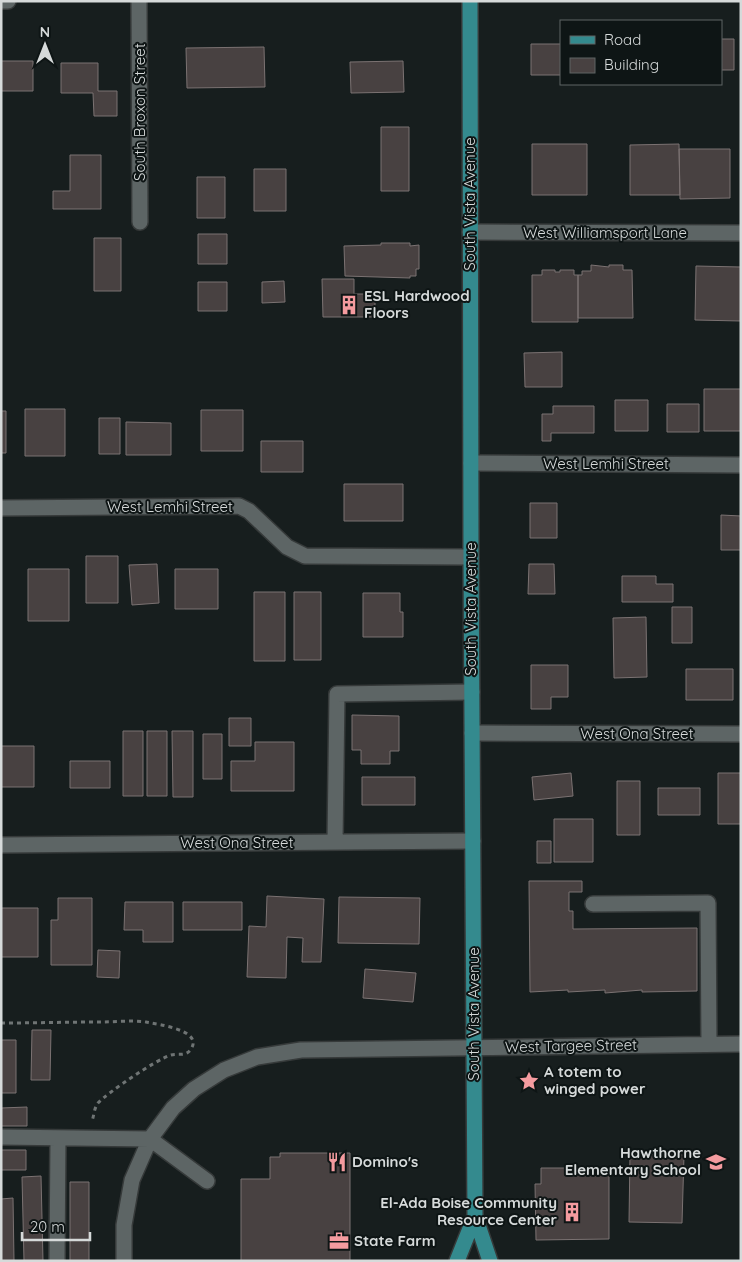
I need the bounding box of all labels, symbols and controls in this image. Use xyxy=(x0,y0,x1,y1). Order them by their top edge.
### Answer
north arrow xyxy=(20,20,70,70)
legend xyxy=(560,20,722,85)
text: N xyxy=(40,23,50,41)
text: Road xyxy=(604,30,641,49)
street label: South Broxon Street xyxy=(130,43,149,181)
text: Building xyxy=(604,55,659,74)
street label: South Vista Avenue xyxy=(460,137,479,271)
street label: West Williamsport Lane xyxy=(523,223,687,242)
place label: ESL Hardwood Floors xyxy=(364,286,470,322)
building icon: ESL Hardwood Floors xyxy=(338,294,360,316)
street label: West Lemhi Street xyxy=(543,454,669,473)
street label: West Lemhi Street xyxy=(107,497,233,516)
street label: South Vista Avenue xyxy=(461,542,480,676)
street label: West Ona Street xyxy=(580,724,694,743)
street label: West Ona Street xyxy=(180,833,294,852)
street label: South Vista Avenue xyxy=(464,947,483,1081)
street label: West Targee Street xyxy=(505,1035,637,1056)
place label: A totem to winged power xyxy=(544,1062,646,1098)
place icon: A totem to winged power xyxy=(518,1070,540,1092)
place label: Hawthorne Elementary School xyxy=(565,1143,701,1179)
restaurant icon: Domino's xyxy=(326,1151,348,1173)
school or university icon: Hawthorne Elementary School xyxy=(705,1151,727,1173)
place label: Domino's xyxy=(352,1152,418,1171)
place label: El-Ada Boise Community Resource Center xyxy=(380,1193,557,1229)
building icon: El-Ada Boise Community Resource Center xyxy=(561,1201,583,1223)
scale bar xyxy=(22,1210,90,1242)
text: 20 m xyxy=(30,1217,65,1236)
office icon: State Farm xyxy=(328,1230,350,1252)
place label: State Farm xyxy=(354,1231,436,1250)

